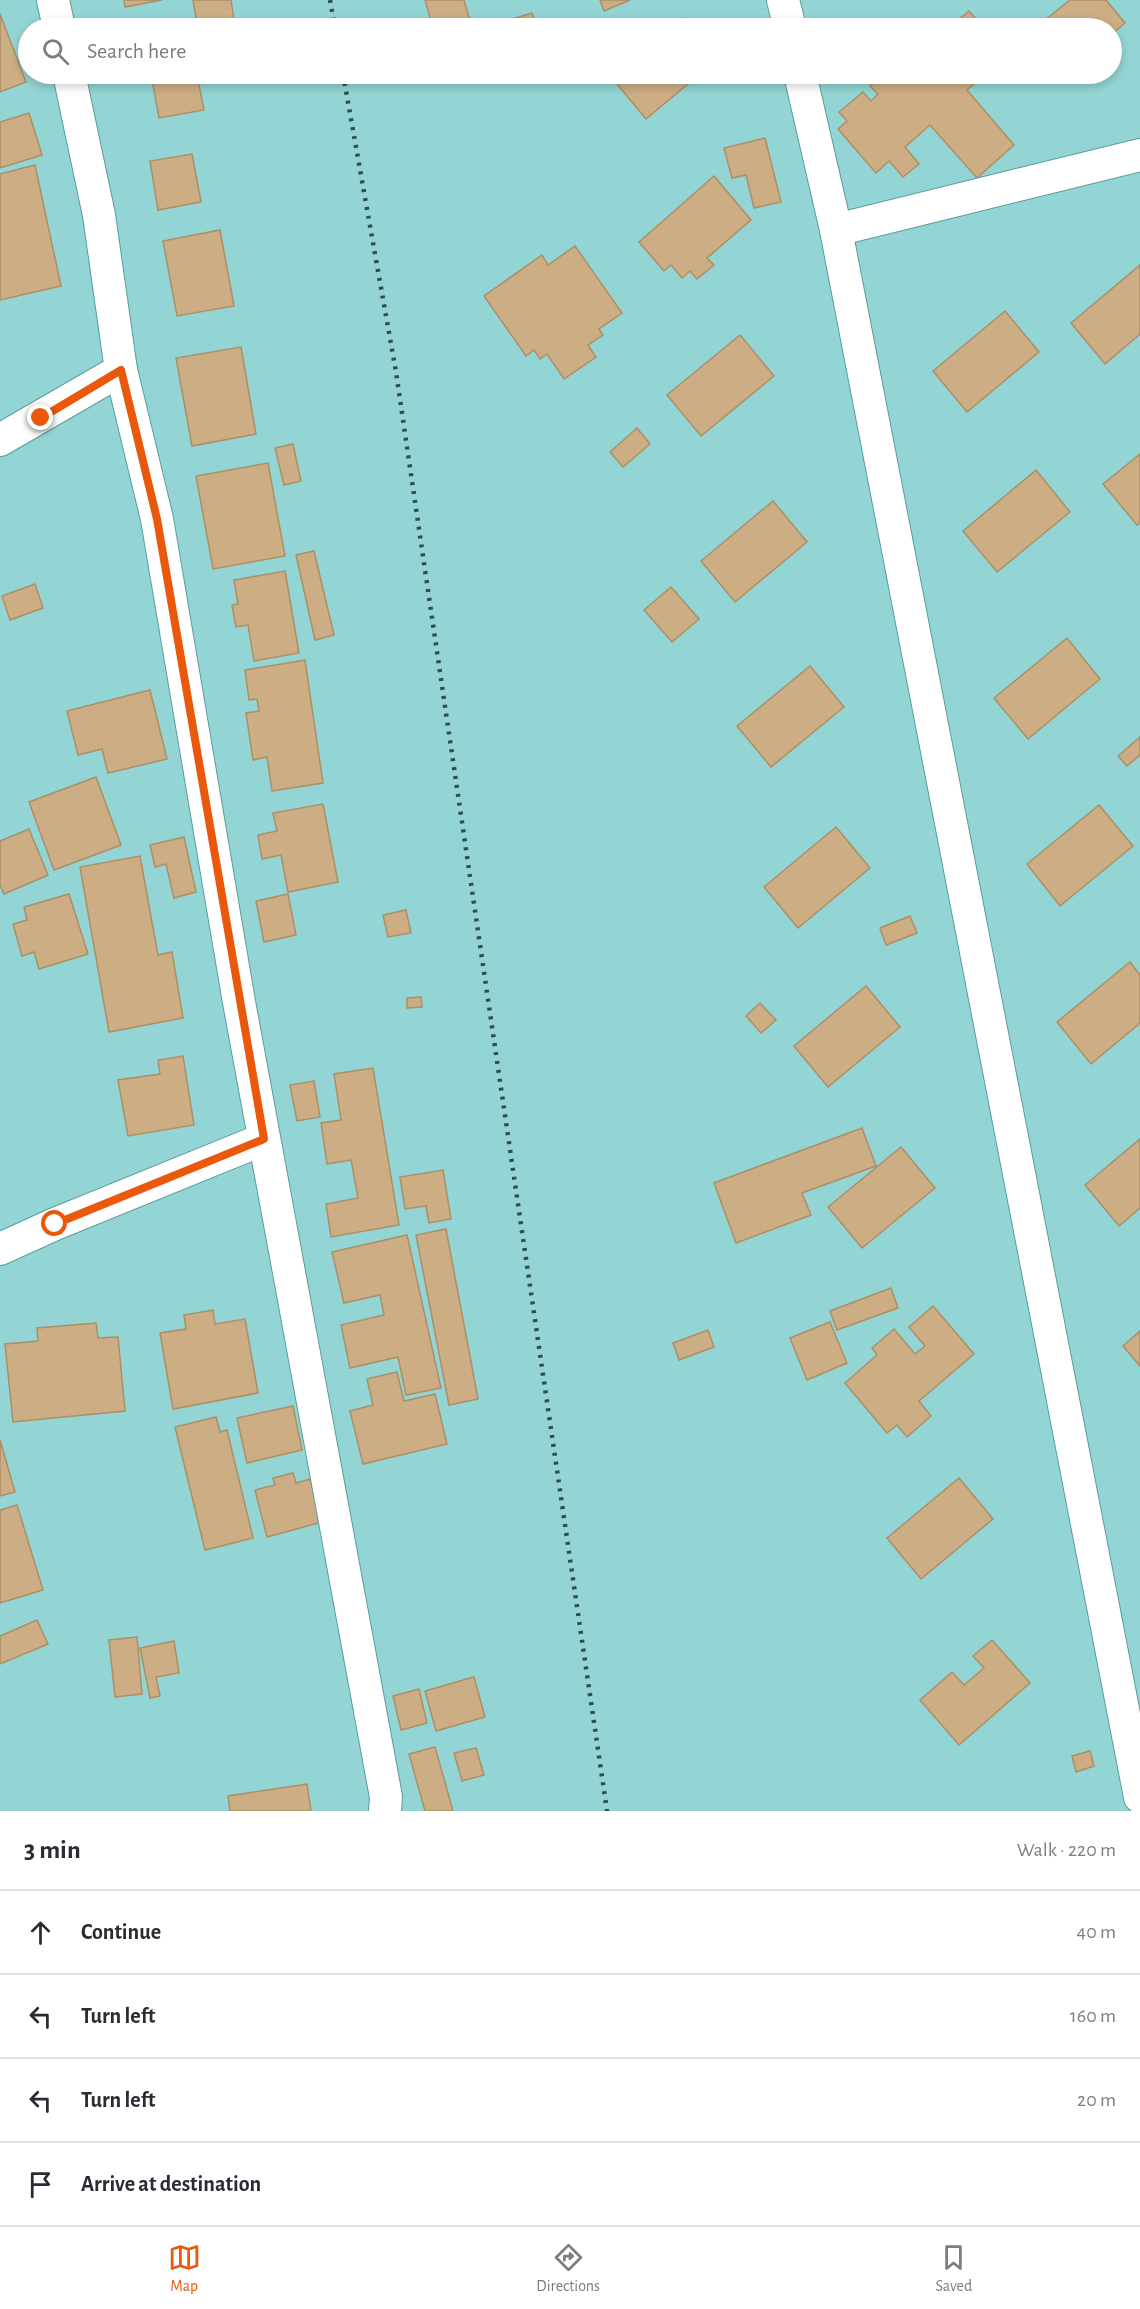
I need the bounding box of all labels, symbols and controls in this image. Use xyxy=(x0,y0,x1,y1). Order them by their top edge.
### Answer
search box xyxy=(18,18,1122,84)
icon: search xyxy=(39,35,72,68)
text: Search here xyxy=(87,40,186,62)
route end xyxy=(27,404,53,430)
route start xyxy=(41,1210,67,1236)
text: 3 min xyxy=(24,1837,81,1863)
text: Walk · 220 m xyxy=(1017,1840,1116,1860)
icon: ahead xyxy=(24,1916,57,1949)
text: Continue xyxy=(81,1921,161,1943)
text: 40 m xyxy=(1077,1922,1116,1942)
icon: left xyxy=(24,2000,57,2033)
text: Turn left xyxy=(81,2005,155,2027)
text: 160 m xyxy=(1070,2006,1116,2026)
icon: left xyxy=(24,2084,57,2117)
text: Turn left xyxy=(81,2089,155,2111)
text: 20 m xyxy=(1077,2090,1116,2110)
icon: arrive xyxy=(24,2168,57,2201)
text: Arrive at destination xyxy=(81,2173,261,2195)
tab: Map xyxy=(168,2241,201,2296)
tab: Directions xyxy=(536,2241,600,2296)
tab: Saved xyxy=(936,2241,972,2296)

